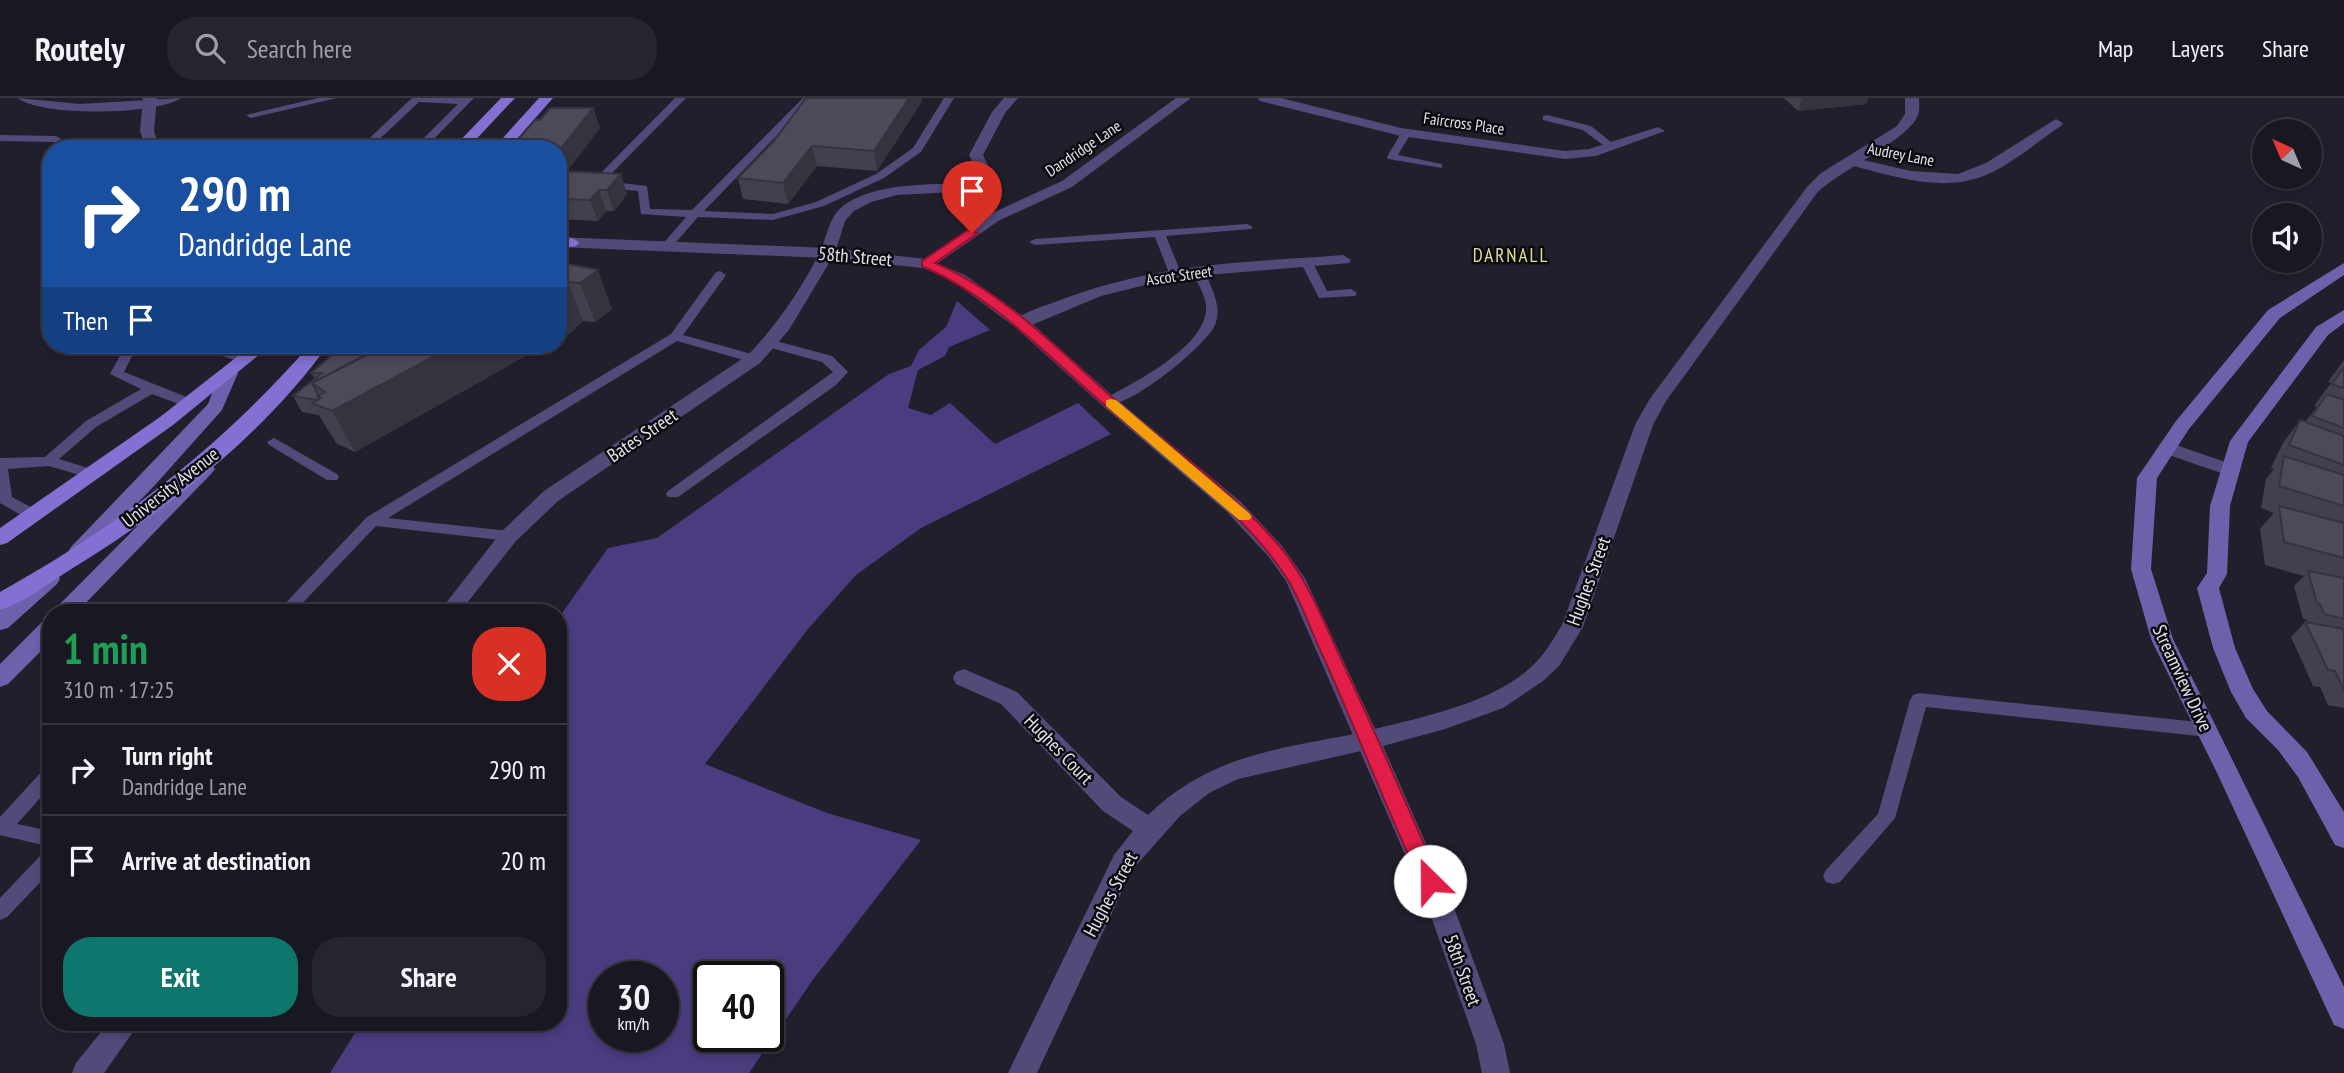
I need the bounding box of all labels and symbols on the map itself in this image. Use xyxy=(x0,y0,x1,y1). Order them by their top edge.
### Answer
street label: Faircross Place xyxy=(1422,107,1506,139)
street label: Dandridge Lane xyxy=(1041,115,1125,181)
north arrow xyxy=(2252,119,2322,189)
street label: Audrey Lane xyxy=(1866,138,1936,170)
pin xyxy=(942,161,1002,233)
street label: 58th Street xyxy=(817,241,894,271)
district label: DARNALL xyxy=(1473,243,1549,267)
street label: Ascot Street xyxy=(1145,260,1214,290)
street label: Bates Street xyxy=(602,402,682,467)
street label: University Avenue xyxy=(117,442,223,532)
street label: Hughes Street xyxy=(1561,533,1615,629)
street label: Streamview Drive xyxy=(2148,621,2218,735)
street label: Hughes Court xyxy=(1020,709,1099,790)
position arrow xyxy=(1393,844,1467,918)
street label: Hughes Street xyxy=(1078,847,1143,941)
street label: 58th Street xyxy=(1439,931,1487,1010)
speed limit sign: 40 xyxy=(693,961,784,1052)

